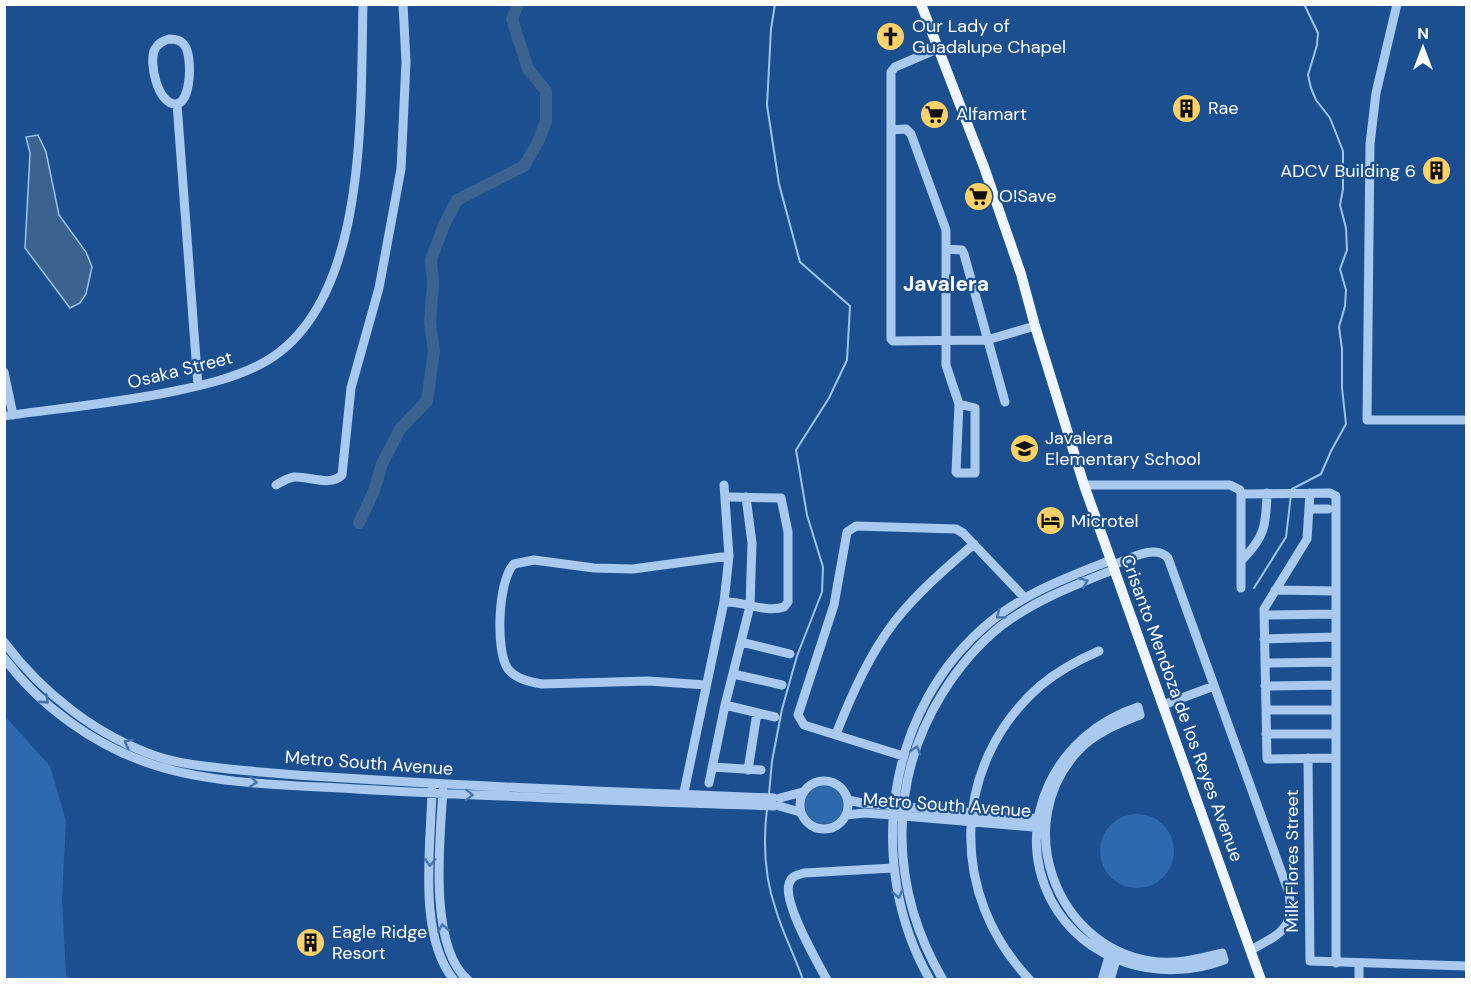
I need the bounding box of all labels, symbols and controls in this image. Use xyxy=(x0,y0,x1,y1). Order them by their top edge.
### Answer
place label: Our Lady of Guadalupe Chapel xyxy=(912,14,1066,59)
north arrow xyxy=(1393,18,1453,78)
church icon: Our Lady of Guadalupe Chapel xyxy=(875,20,907,52)
text: N xyxy=(1417,23,1429,44)
building icon: Rae xyxy=(1171,92,1203,124)
place label: Rae xyxy=(1208,96,1238,120)
supermarket icon: Alfamart xyxy=(919,98,951,130)
place label: Alfamart xyxy=(956,102,1027,126)
building icon: ADCV Building 6 xyxy=(1421,155,1453,187)
place label: ADCV Building 6 xyxy=(1280,159,1416,183)
supermarket icon: O!Save xyxy=(962,180,994,212)
place label: O!Save xyxy=(999,184,1057,208)
district label: Javalera xyxy=(903,270,989,298)
street label: Osaka Street xyxy=(125,345,235,395)
place label: Javalera Elementary School xyxy=(1045,426,1201,471)
school or university icon: Javalera Elementary School xyxy=(1008,432,1040,464)
hotel icon: Microtel xyxy=(1034,505,1066,537)
place label: Microtel xyxy=(1071,509,1138,533)
street label: Crisanto Mendoza de los Reyes Avenue xyxy=(1115,551,1249,865)
one-way arrow xyxy=(1077,577,1088,589)
one-way arrow xyxy=(995,608,1006,619)
one-way arrow xyxy=(38,693,48,704)
one-way arrow xyxy=(124,739,135,751)
street label: Metro South Avenue xyxy=(284,745,454,781)
one-way arrow xyxy=(909,745,921,756)
one-way arrow xyxy=(249,775,258,788)
street label: Metro South Avenue xyxy=(862,787,1032,823)
one-way arrow xyxy=(465,789,474,801)
street label: Milk Flores Street xyxy=(1280,789,1304,933)
one-way arrow xyxy=(424,857,437,866)
one-way arrow xyxy=(891,888,904,898)
place label: Eagle Ridge Resort xyxy=(332,920,427,965)
one-way arrow xyxy=(437,923,450,933)
building icon: Eagle Ridge Resort xyxy=(295,926,327,958)

